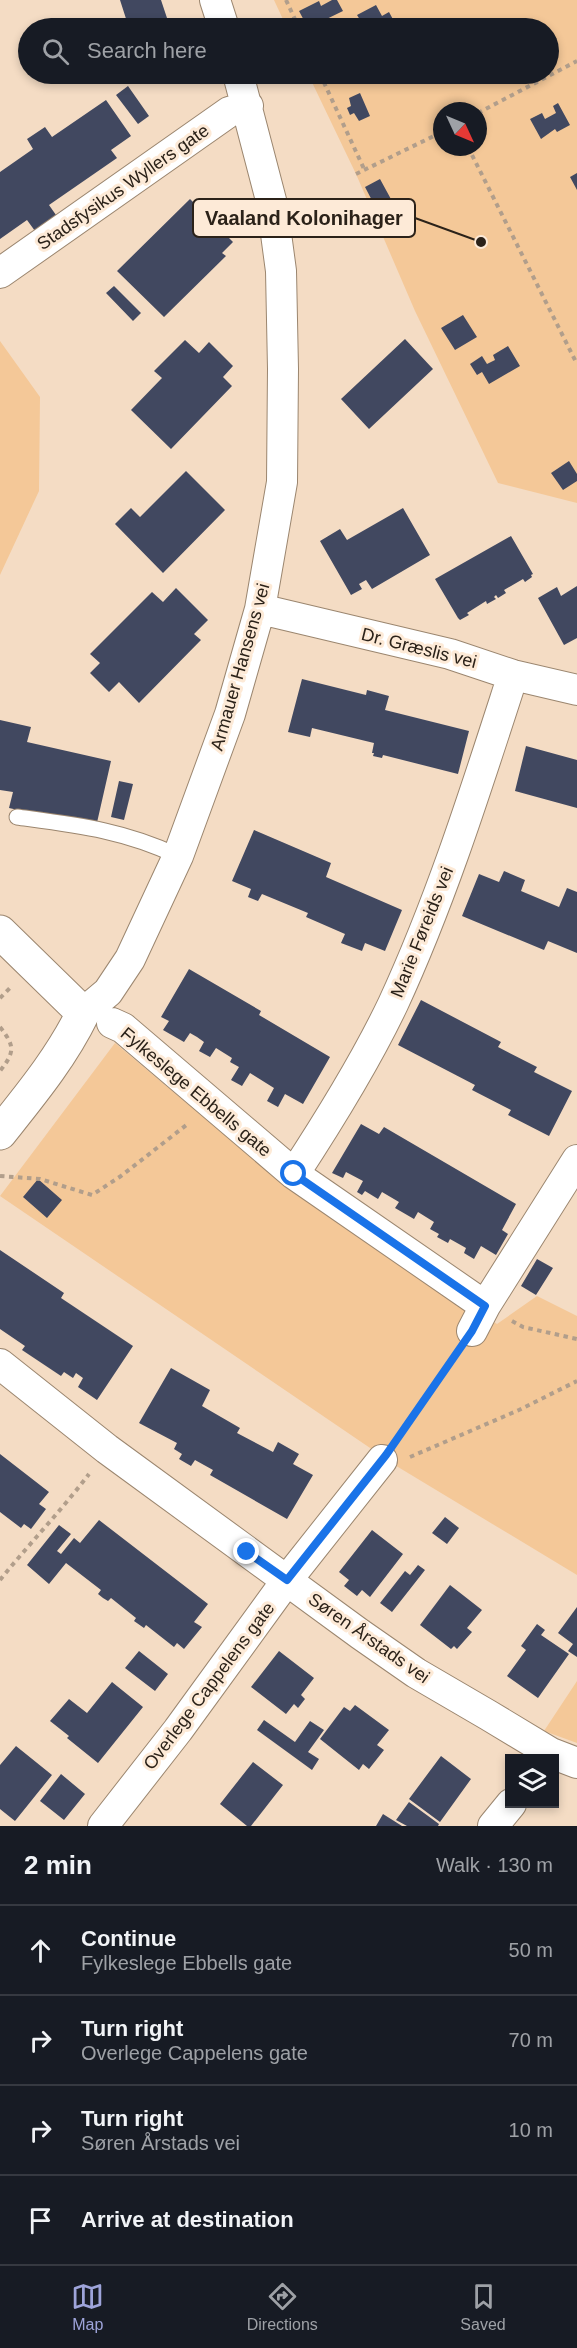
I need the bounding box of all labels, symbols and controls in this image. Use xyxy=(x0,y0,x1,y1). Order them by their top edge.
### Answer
search box xyxy=(18,18,559,84)
icon: search xyxy=(39,35,72,68)
text: Search here xyxy=(87,38,207,63)
north arrow xyxy=(433,102,487,156)
street label: Stadsfysikus Wyllers gate xyxy=(33,120,213,254)
callout: Vaaland Kolonihager xyxy=(193,199,415,237)
text: Vaaland Kolonihager xyxy=(205,207,403,229)
street label: Armauer Hansens vei xyxy=(207,581,273,753)
street label: Dr. Græslis vei xyxy=(359,624,479,672)
street label: Marie Føreids vei xyxy=(387,864,457,1000)
street label: Fylkeslege Ebbells gate xyxy=(117,1023,275,1161)
route start xyxy=(280,1160,306,1186)
route end xyxy=(233,1538,259,1564)
street label: Søren Årstads vei xyxy=(305,1589,433,1687)
street label: Overlege Cappelens gate xyxy=(140,1598,278,1774)
map controls xyxy=(505,1754,559,1808)
button: layers xyxy=(505,1754,559,1808)
text: 2 min xyxy=(24,1850,92,1880)
text: Walk · 130 m xyxy=(436,1854,553,1876)
text: Continue xyxy=(81,1926,176,1951)
icon: ahead xyxy=(24,1934,57,1967)
text: 50 m xyxy=(509,1939,553,1961)
text: Fylkeslege Ebbells gate xyxy=(81,1952,292,1974)
text: Turn right xyxy=(81,2016,183,2041)
icon: right xyxy=(24,2024,57,2057)
text: 70 m xyxy=(509,2029,553,2051)
text: Overlege Cappelens gate xyxy=(81,2042,308,2064)
text: Turn right xyxy=(81,2106,183,2131)
icon: right xyxy=(24,2114,57,2147)
text: 10 m xyxy=(509,2119,553,2141)
text: Søren Årstads vei xyxy=(81,2132,240,2154)
icon: arrive xyxy=(24,2204,57,2237)
text: Arrive at destination xyxy=(81,2207,294,2232)
tab: Map xyxy=(71,2280,104,2334)
tab: Directions xyxy=(247,2280,318,2334)
tab: Saved xyxy=(460,2280,506,2334)

